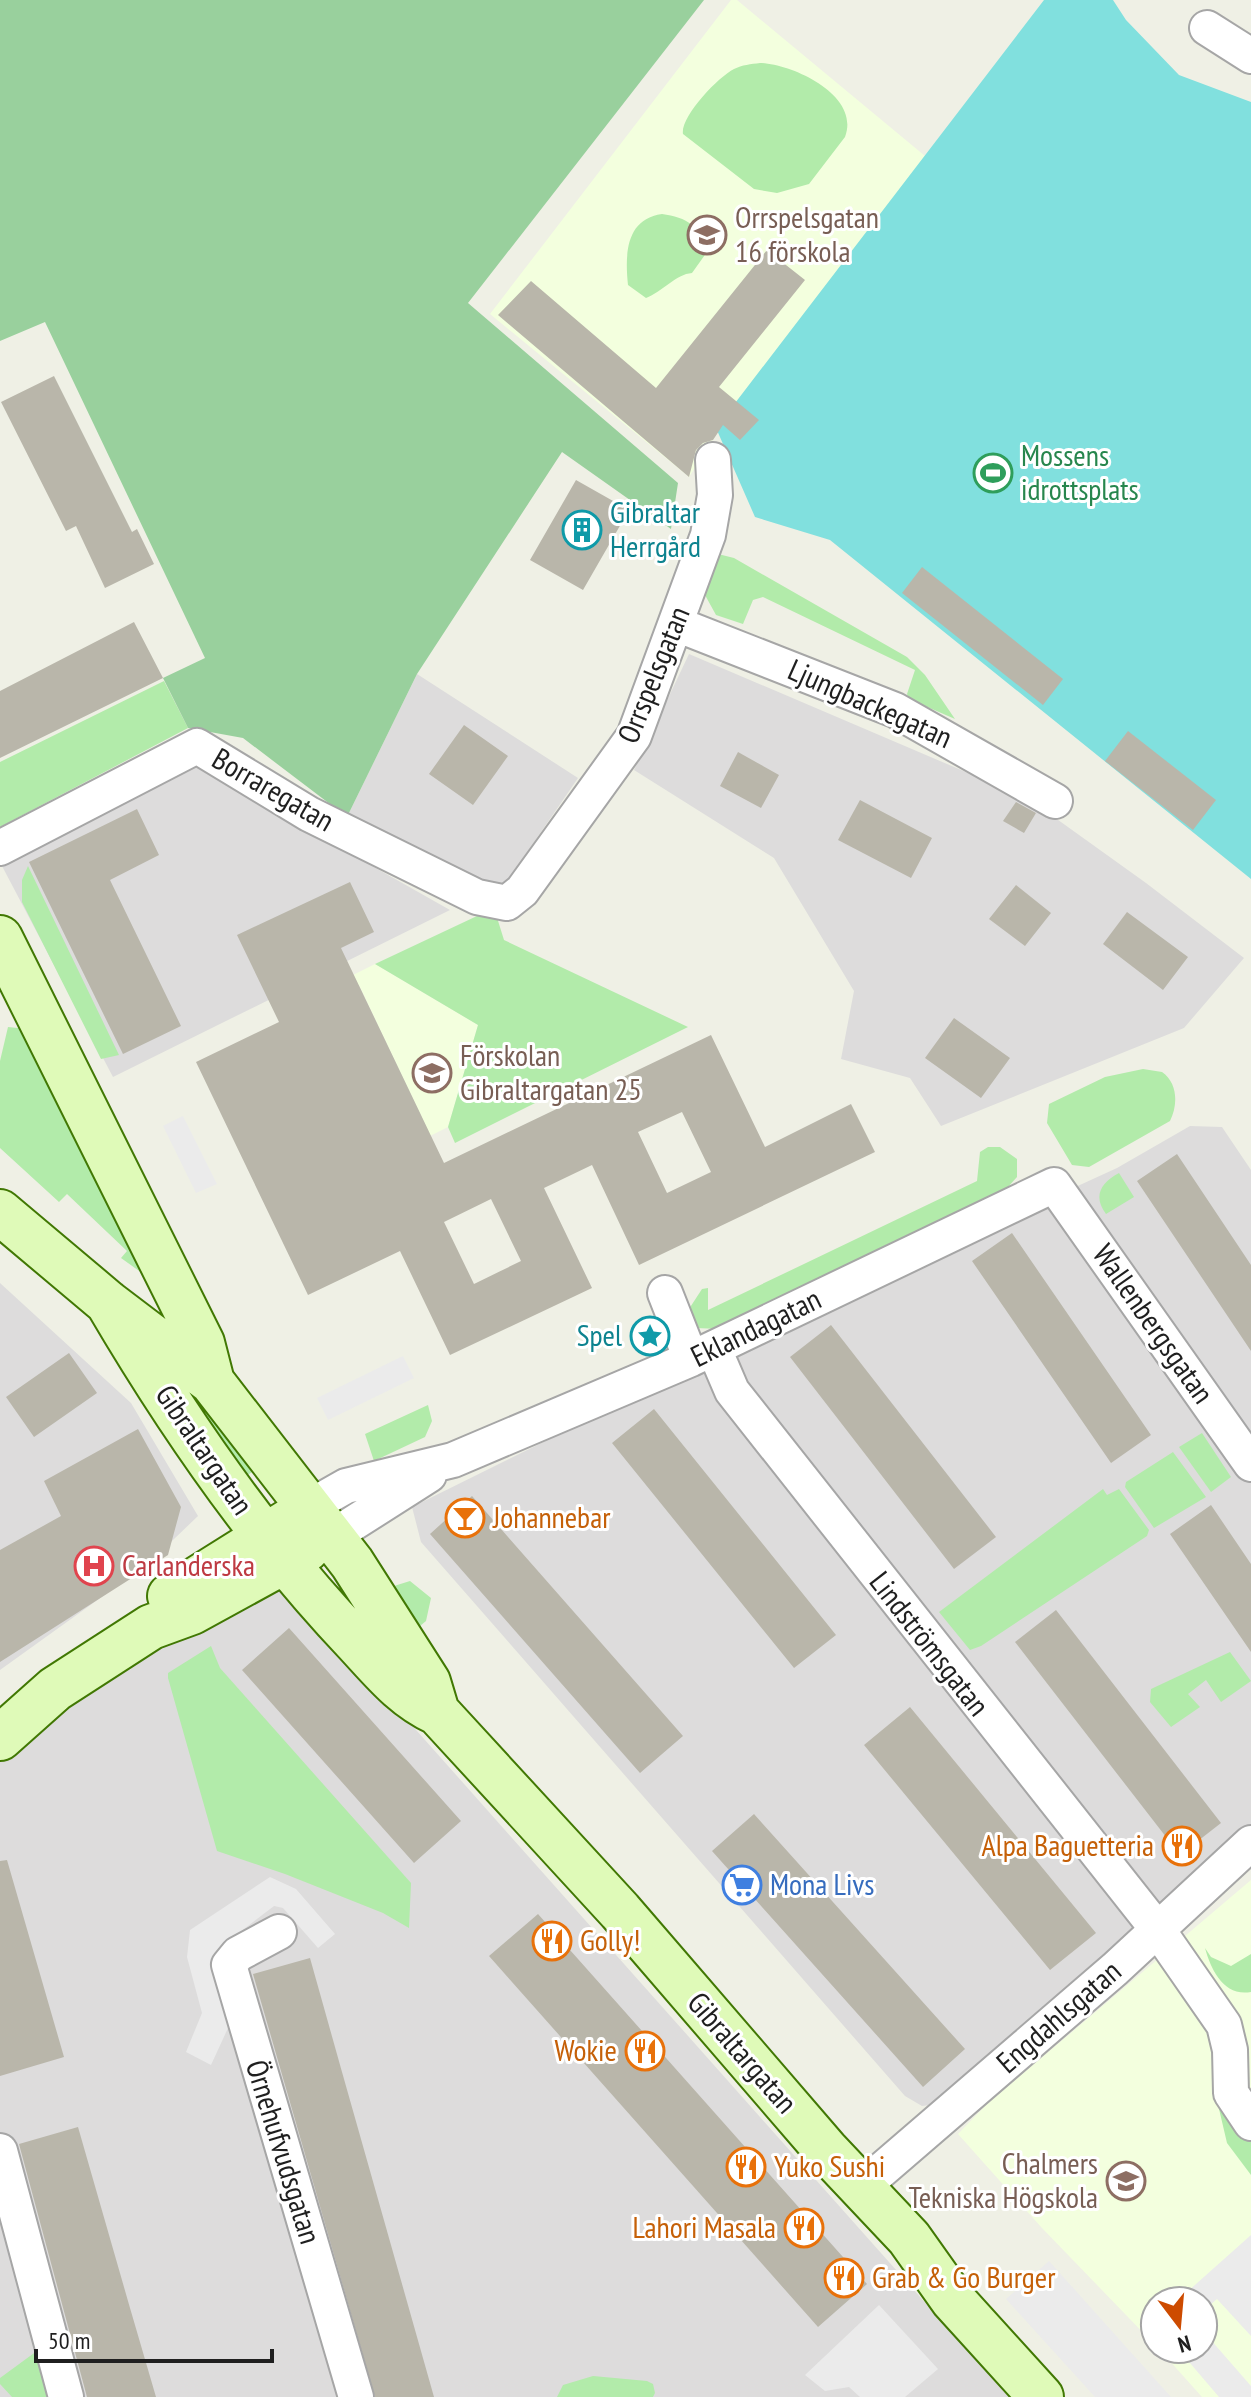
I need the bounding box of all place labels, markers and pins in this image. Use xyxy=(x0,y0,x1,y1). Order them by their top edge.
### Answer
place label: Orrspelsgatan 16 förskola xyxy=(735,197,879,270)
school or university icon: Orrspelsgatan 16 förskola xyxy=(686,214,728,256)
place label: Mossens idrottsplats xyxy=(1021,435,1139,508)
sports icon: Mossens idrottsplats xyxy=(972,452,1014,494)
place label: Gibraltar Herrgård xyxy=(610,492,701,565)
building icon: Gibraltar Herrgård xyxy=(561,509,603,551)
place label: Förskolan Gibraltargatan 25 xyxy=(460,1035,642,1108)
school or university icon: Förskolan Gibraltargatan 25 xyxy=(411,1052,453,1094)
place label: Spel xyxy=(577,1315,622,1354)
place icon: Spel xyxy=(629,1315,671,1357)
bar icon: Johannebar xyxy=(444,1497,486,1539)
place label: Johannebar xyxy=(492,1497,611,1536)
hospital icon: Carlanderska xyxy=(73,1545,115,1587)
place label: Carlanderska xyxy=(122,1545,255,1584)
place label: Alpa Baguetteria xyxy=(982,1825,1154,1864)
restaurant icon: Alpa Baguetteria xyxy=(1161,1825,1203,1867)
supermarket icon: Mona Livs xyxy=(721,1864,763,1906)
place label: Mona Livs xyxy=(770,1864,874,1903)
restaurant icon: Golly! xyxy=(531,1920,573,1962)
place label: Golly! xyxy=(580,1920,640,1959)
place label: Wokie xyxy=(554,2030,617,2069)
restaurant icon: Wokie xyxy=(624,2030,666,2072)
place label: Chalmers Tekniska Högskola xyxy=(908,2143,1098,2216)
restaurant icon: Yuko Sushi xyxy=(725,2146,767,2188)
place label: Yuko Sushi xyxy=(774,2146,885,2185)
school or university icon: Chalmers Tekniska Högskola xyxy=(1105,2160,1147,2202)
place label: Lahori Masala xyxy=(632,2207,776,2246)
restaurant icon: Lahori Masala xyxy=(783,2207,825,2249)
restaurant icon: Grab & Go Burger xyxy=(823,2257,865,2299)
place label: Grab & Go Burger xyxy=(872,2257,1056,2296)

